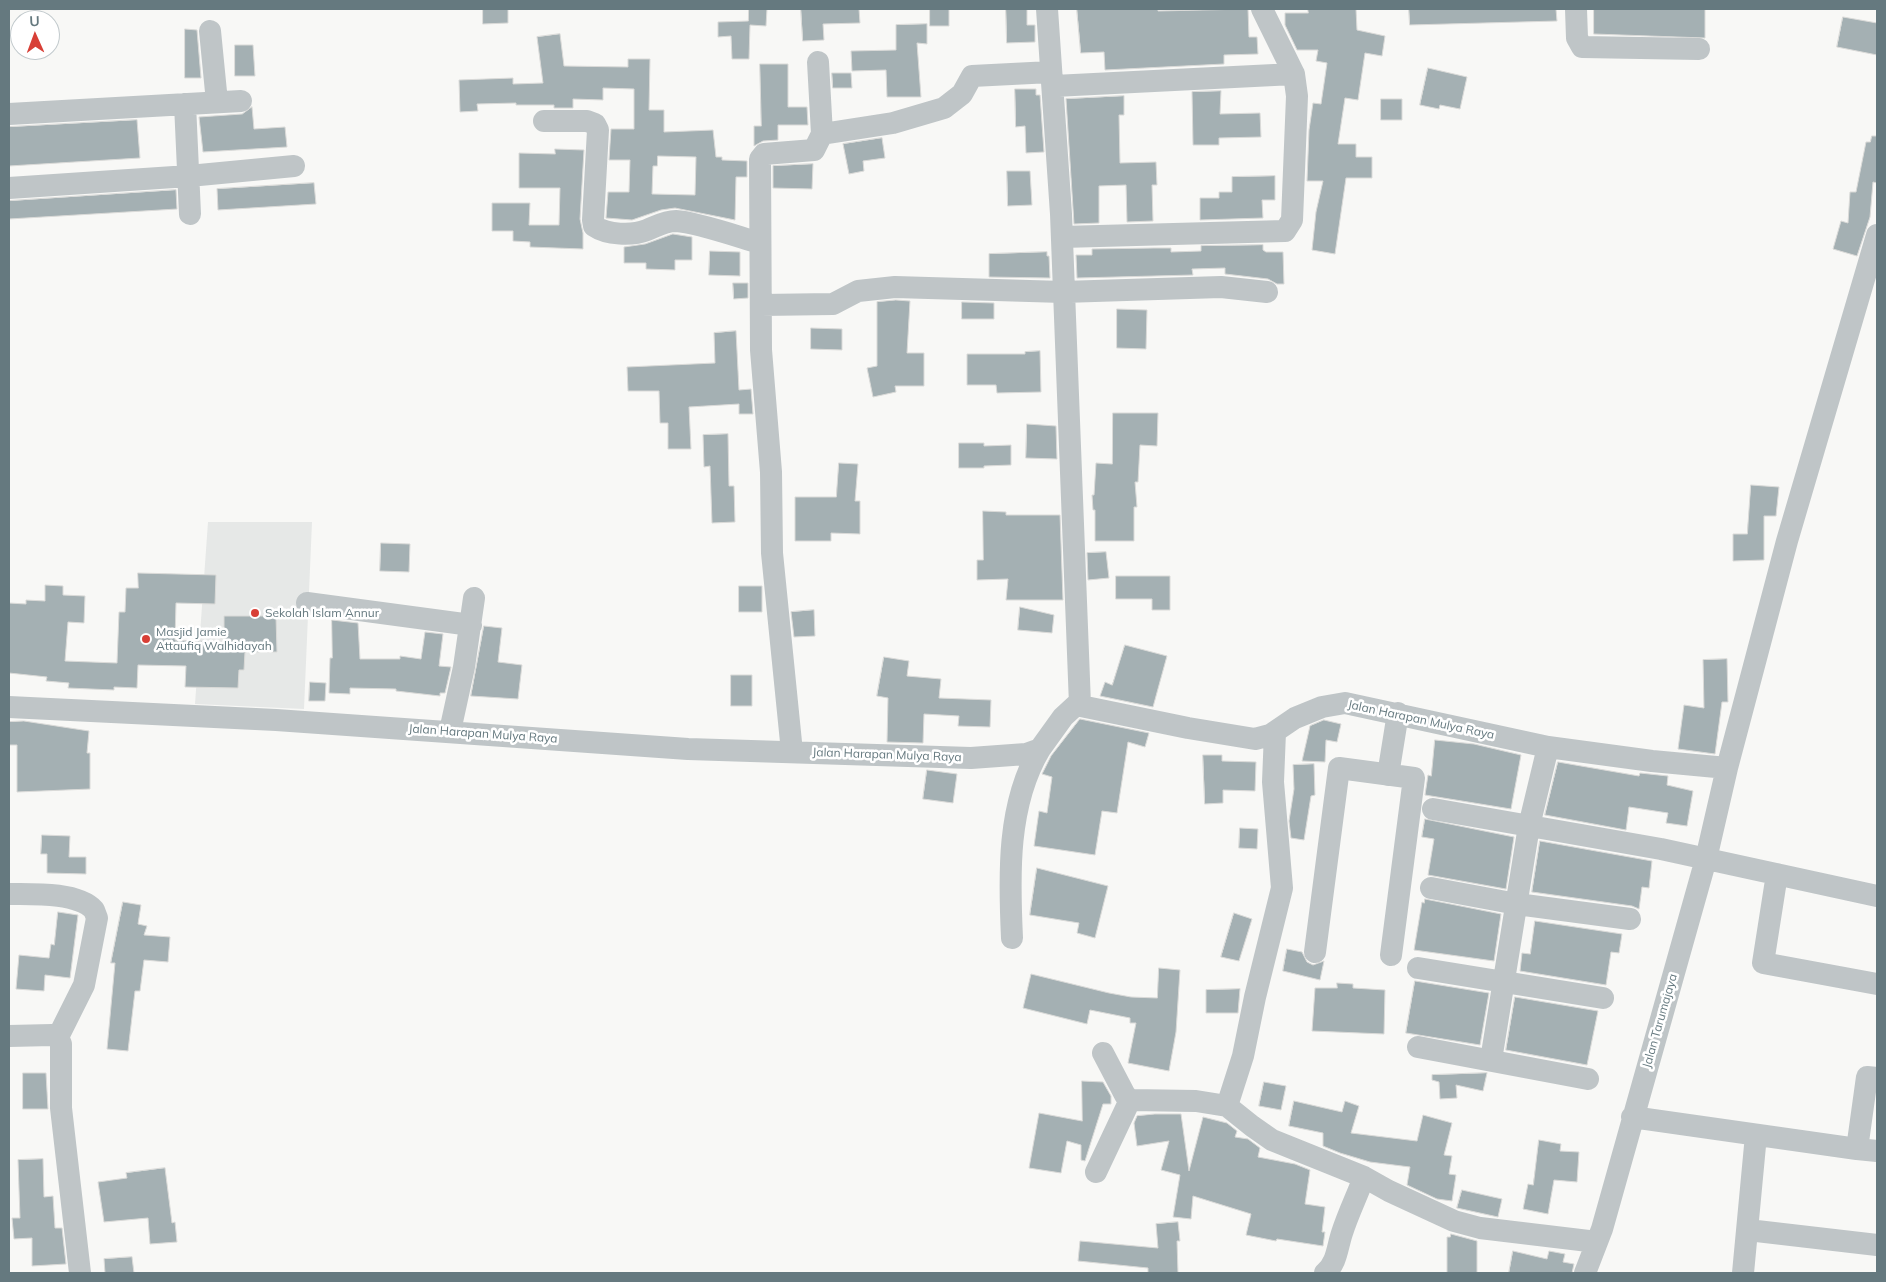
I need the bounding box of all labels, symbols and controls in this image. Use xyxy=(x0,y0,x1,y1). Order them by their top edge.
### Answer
north arrow xyxy=(10,10,60,60)
text: U xyxy=(29,12,40,30)
place label: Sekolah Islam Annur xyxy=(265,606,379,620)
marker: Sekolah Islam Annur xyxy=(249,607,261,619)
place label: Masjid Jamie Attaufiq Walhidayah xyxy=(156,625,272,653)
marker: Masjid Jamie Attaufiq Walhidayah xyxy=(140,633,152,645)
street label: Jalan Harapan Mulya Raya xyxy=(1346,697,1496,743)
street label: Jalan Harapan Mulya Raya xyxy=(408,722,558,746)
street label: Jalan Harapan Mulya Raya xyxy=(812,745,962,765)
street label: Jalan Tarumajaya xyxy=(1640,972,1680,1070)

